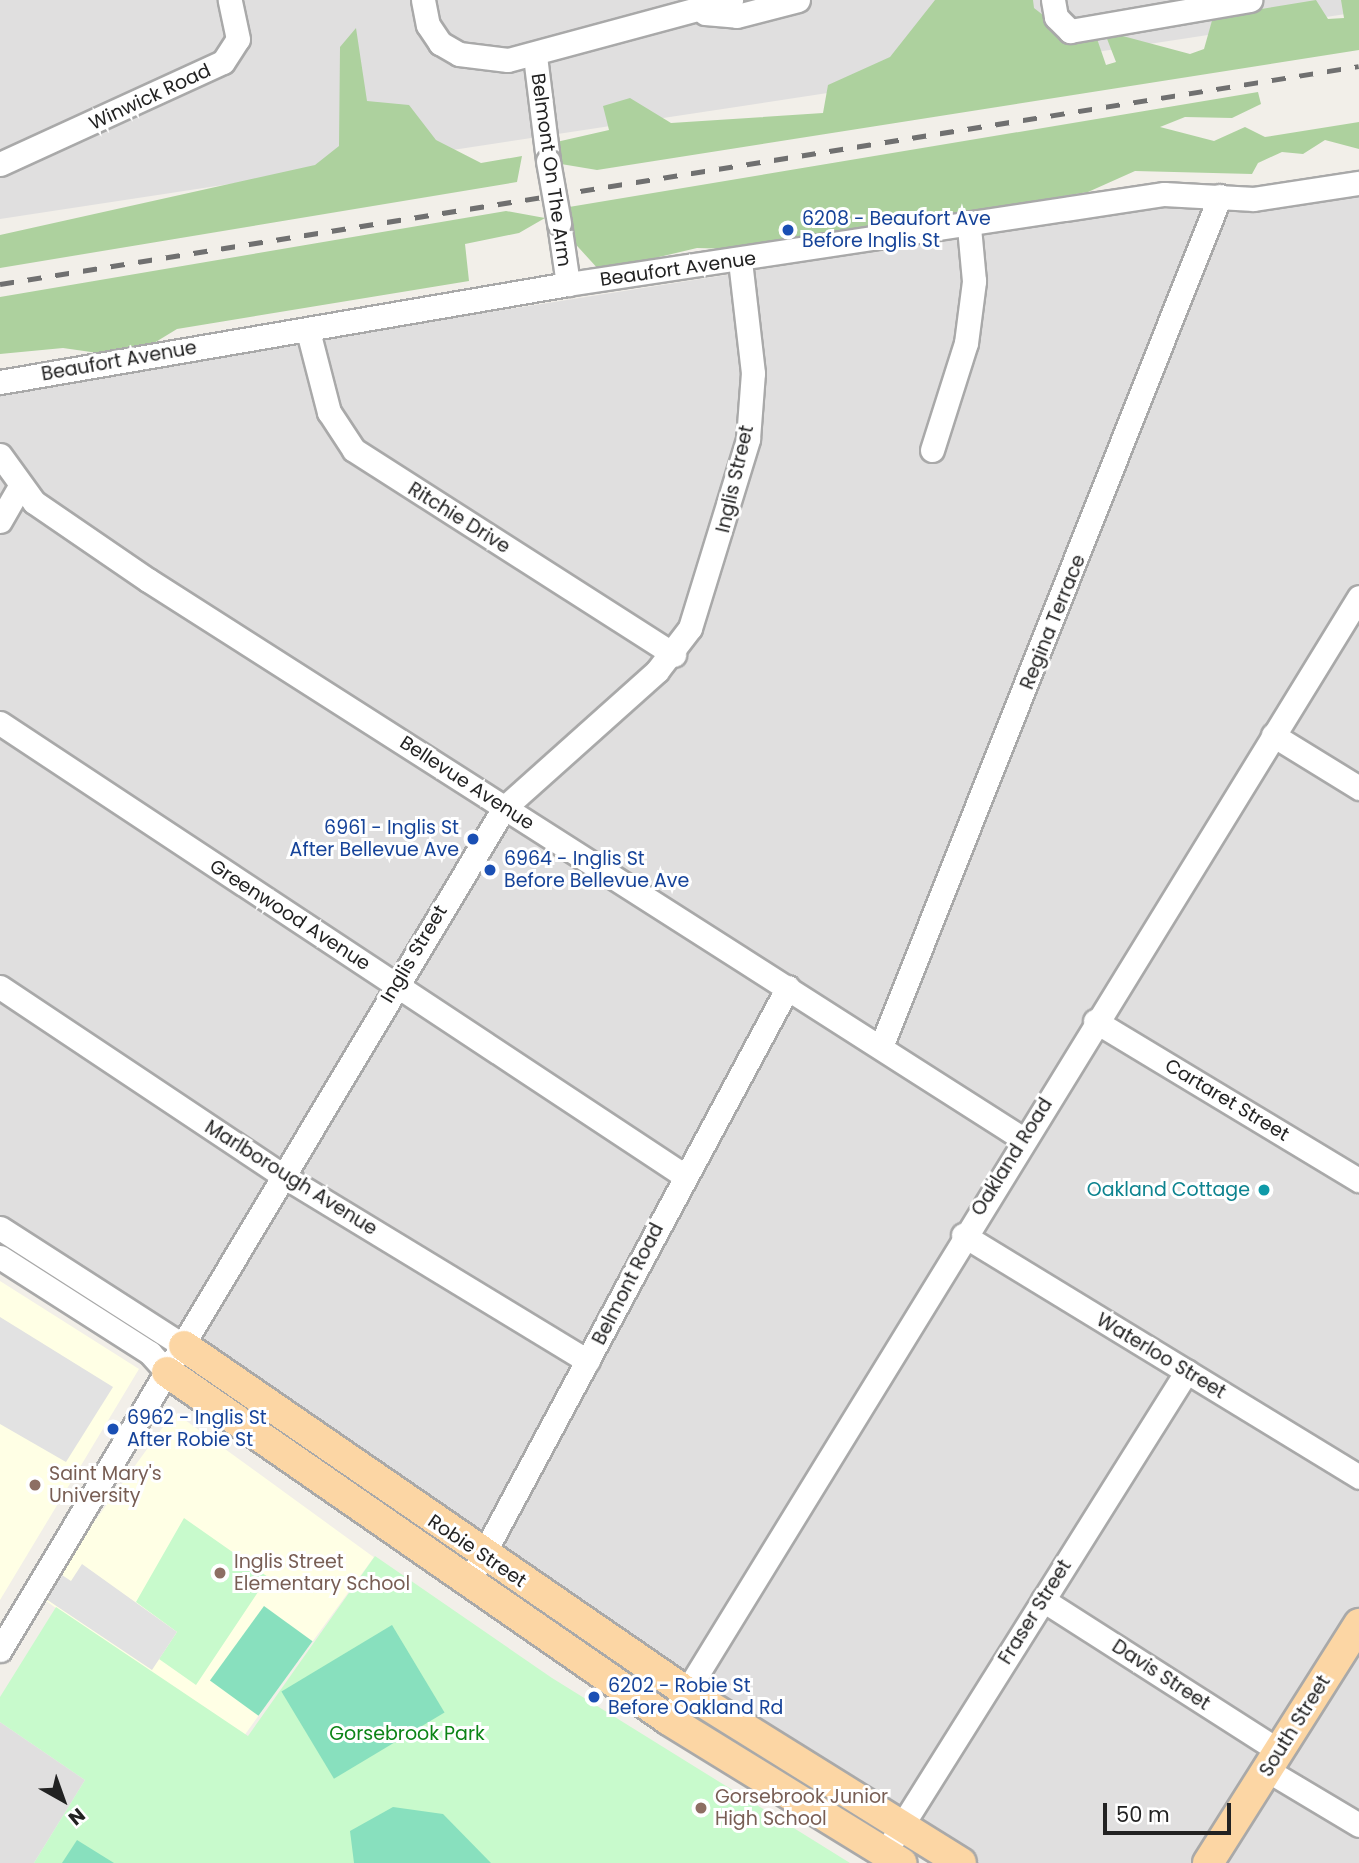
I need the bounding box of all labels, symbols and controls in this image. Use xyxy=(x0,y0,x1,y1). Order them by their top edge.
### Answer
street label: Winwick Road xyxy=(86,59,214,135)
street label: Belmont On The Arm xyxy=(526,72,576,268)
place label: 6208 - Beaufort Ave Before Inglis St xyxy=(802,208,991,252)
marker: 6208 - Beaufort Ave Before Inglis St xyxy=(780,222,796,238)
street label: Beaufort Avenue xyxy=(599,247,757,291)
street label: Beaufort Avenue xyxy=(40,336,198,386)
street label: Inglis Street xyxy=(712,423,758,535)
street label: Ritchie Drive xyxy=(404,478,514,558)
street label: Regina Terrace xyxy=(1016,551,1090,693)
street label: Bellevue Avenue xyxy=(396,731,538,835)
place label: 6961 - Inglis St After Bellevue Ave xyxy=(290,817,459,861)
marker: 6961 - Inglis St After Bellevue Ave xyxy=(465,831,481,847)
place label: 6964 - Inglis St Before Bellevue Ave xyxy=(504,848,689,892)
street label: Greenwood Avenue xyxy=(205,855,375,975)
marker: 6964 - Inglis St Before Bellevue Ave xyxy=(482,862,498,878)
street label: Inglis Street xyxy=(376,901,452,1007)
street label: Cartaret Street xyxy=(1161,1054,1293,1146)
street label: Oakland Road xyxy=(967,1094,1057,1220)
street label: Marlborough Avenue xyxy=(201,1116,381,1240)
place label: Oakland Cottage xyxy=(1087,1179,1250,1201)
marker: Oakland Cottage xyxy=(1256,1182,1272,1198)
street label: Belmont Road xyxy=(588,1219,668,1349)
street label: Waterloo Street xyxy=(1092,1308,1230,1404)
place label: 6962 - Inglis St After Robie St xyxy=(127,1407,267,1451)
marker: 6962 - Inglis St After Robie St xyxy=(105,1421,121,1437)
place label: Saint Mary's University xyxy=(49,1463,162,1507)
marker: Saint Mary's University xyxy=(27,1477,43,1493)
street label: Robie Street xyxy=(423,1510,531,1592)
place label: Inglis Street Elementary School xyxy=(234,1551,410,1595)
street label: Fraser Street xyxy=(994,1556,1076,1668)
marker: Inglis Street Elementary School xyxy=(212,1565,228,1581)
street label: Davis Street xyxy=(1108,1635,1214,1715)
street label: South Street xyxy=(1255,1671,1335,1781)
place label: 6202 - Robie St Before Oakland Rd xyxy=(608,1675,783,1719)
marker: 6202 - Robie St Before Oakland Rd xyxy=(586,1689,602,1705)
park label: Gorsebrook Park xyxy=(329,1723,485,1745)
north arrow xyxy=(28,1765,98,1835)
place label: Gorsebrook Junior High School xyxy=(715,1786,888,1830)
scale bar xyxy=(1107,1790,1235,1834)
marker: Gorsebrook Junior High School xyxy=(693,1800,709,1816)
text: 50 m xyxy=(1116,1800,1170,1829)
text: N xyxy=(63,1802,91,1831)

